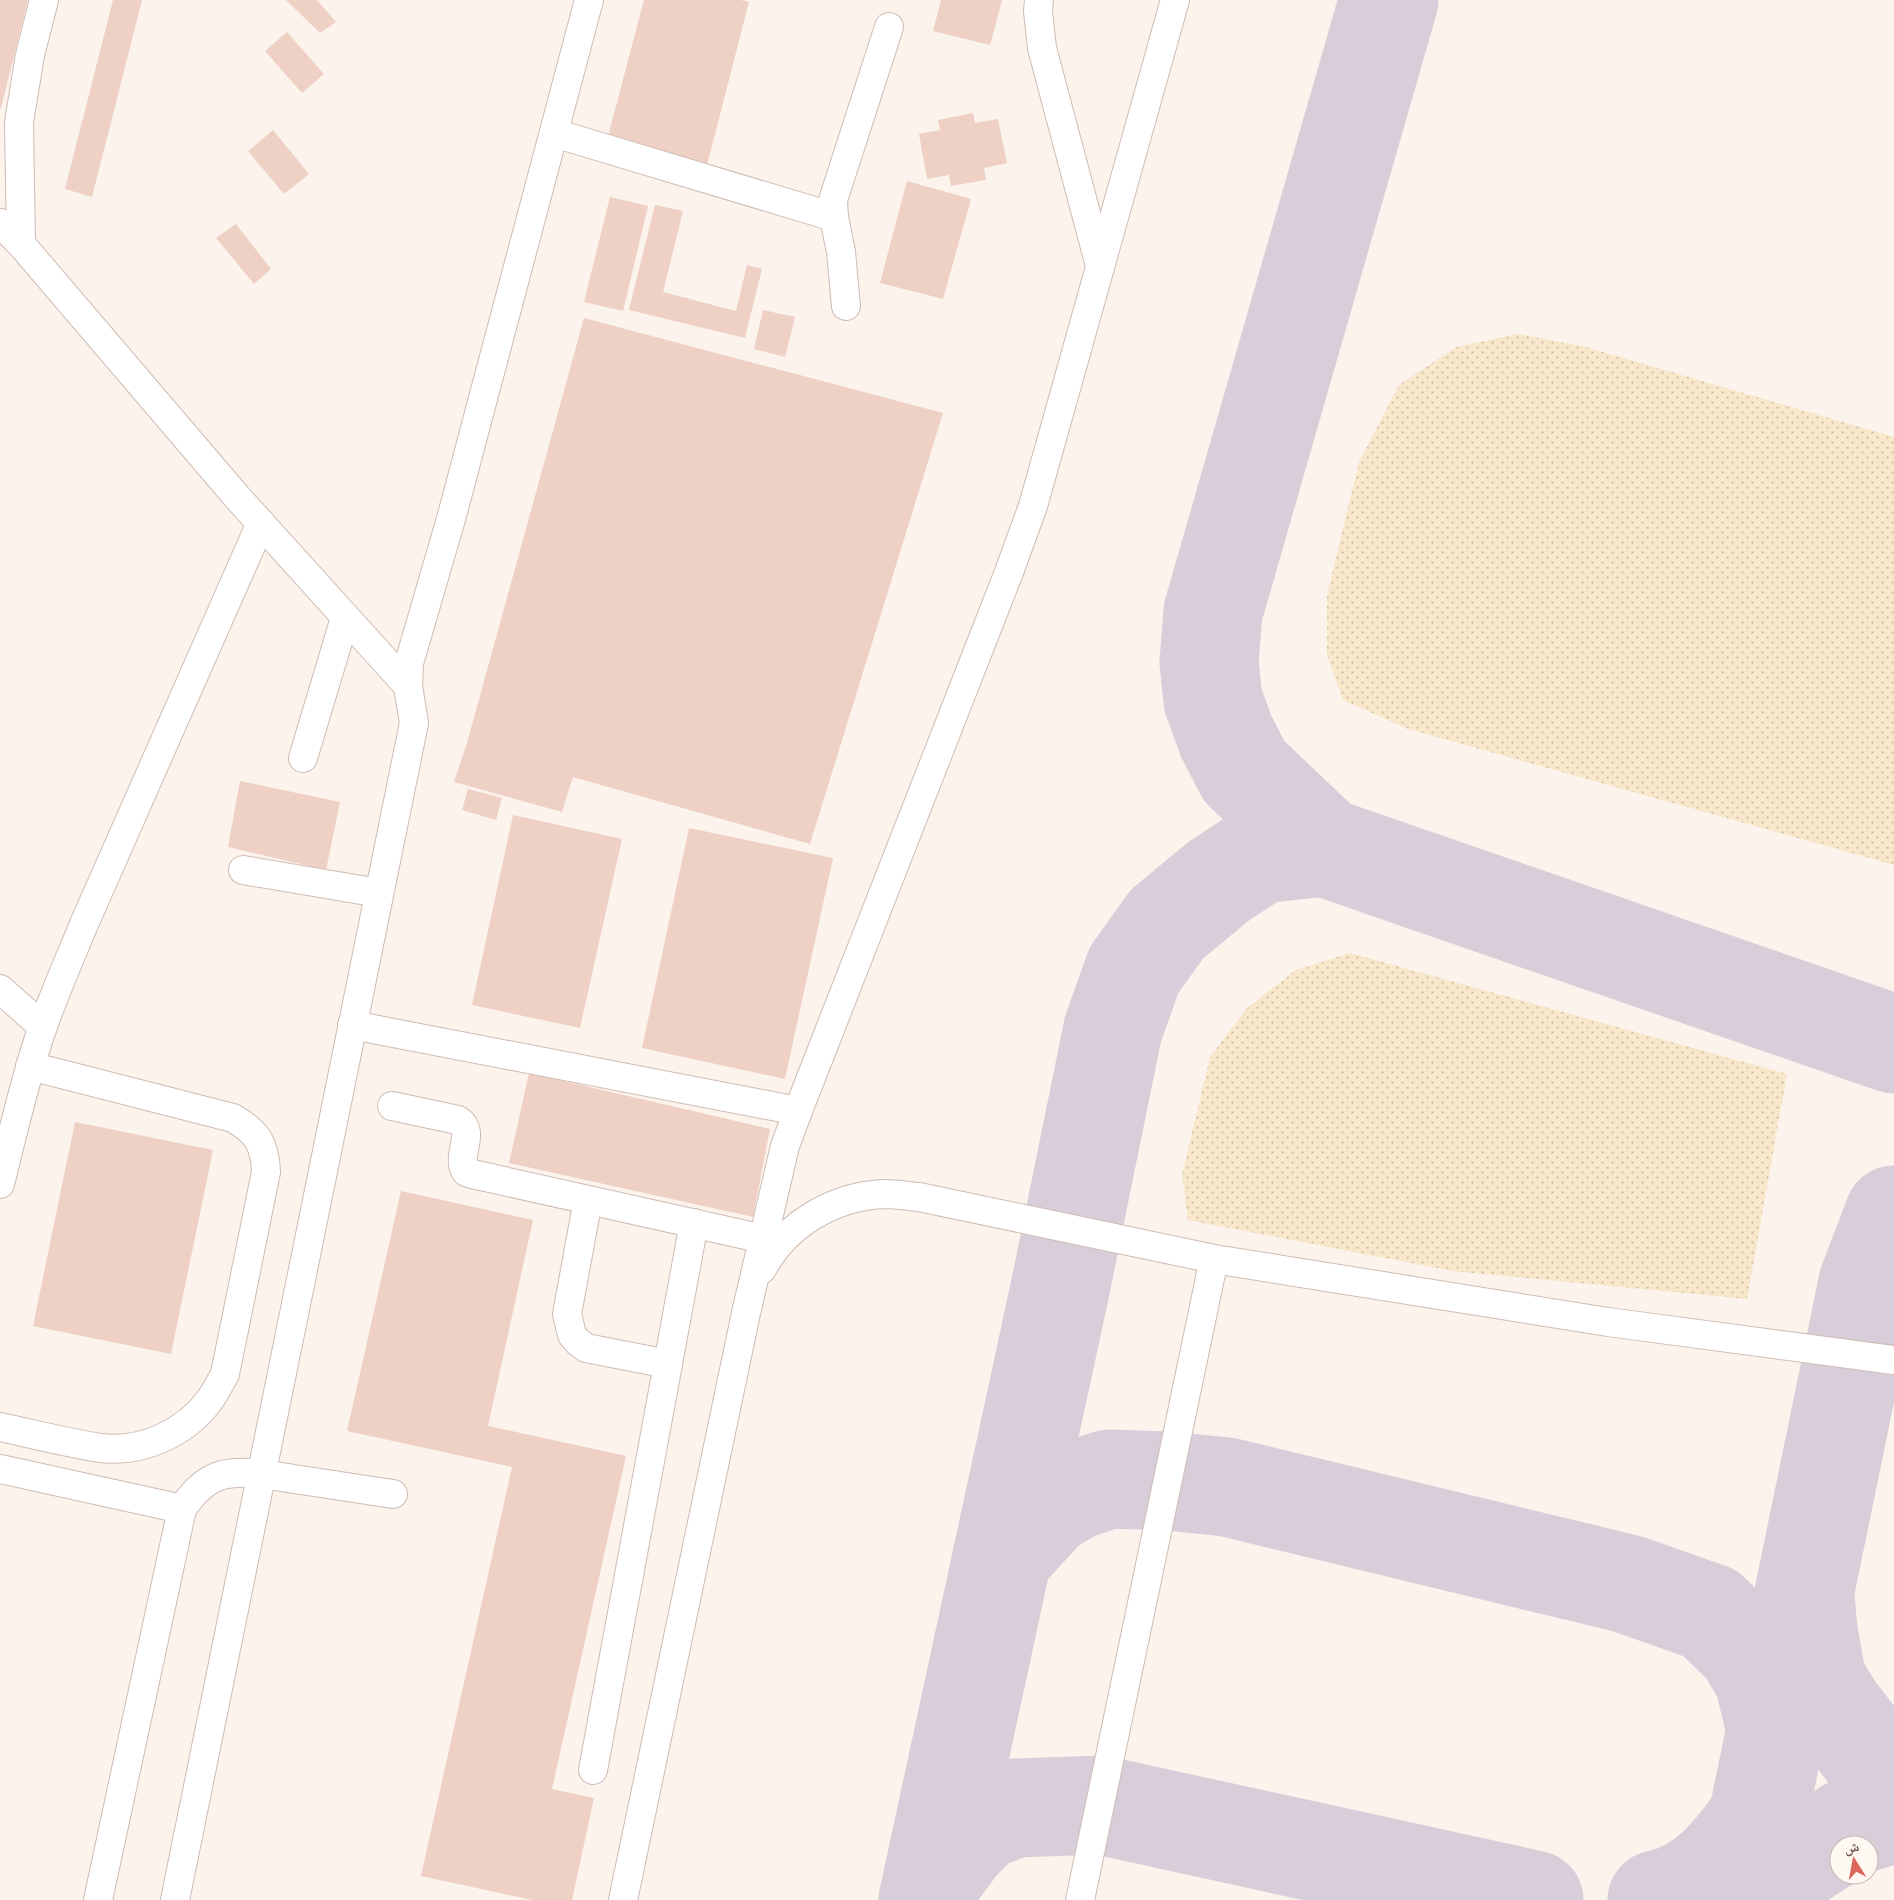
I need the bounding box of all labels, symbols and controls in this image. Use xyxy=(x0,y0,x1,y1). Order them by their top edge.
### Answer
north arrow xyxy=(1829,1835,1879,1885)
text: ش xyxy=(1843,1837,1861,1857)

